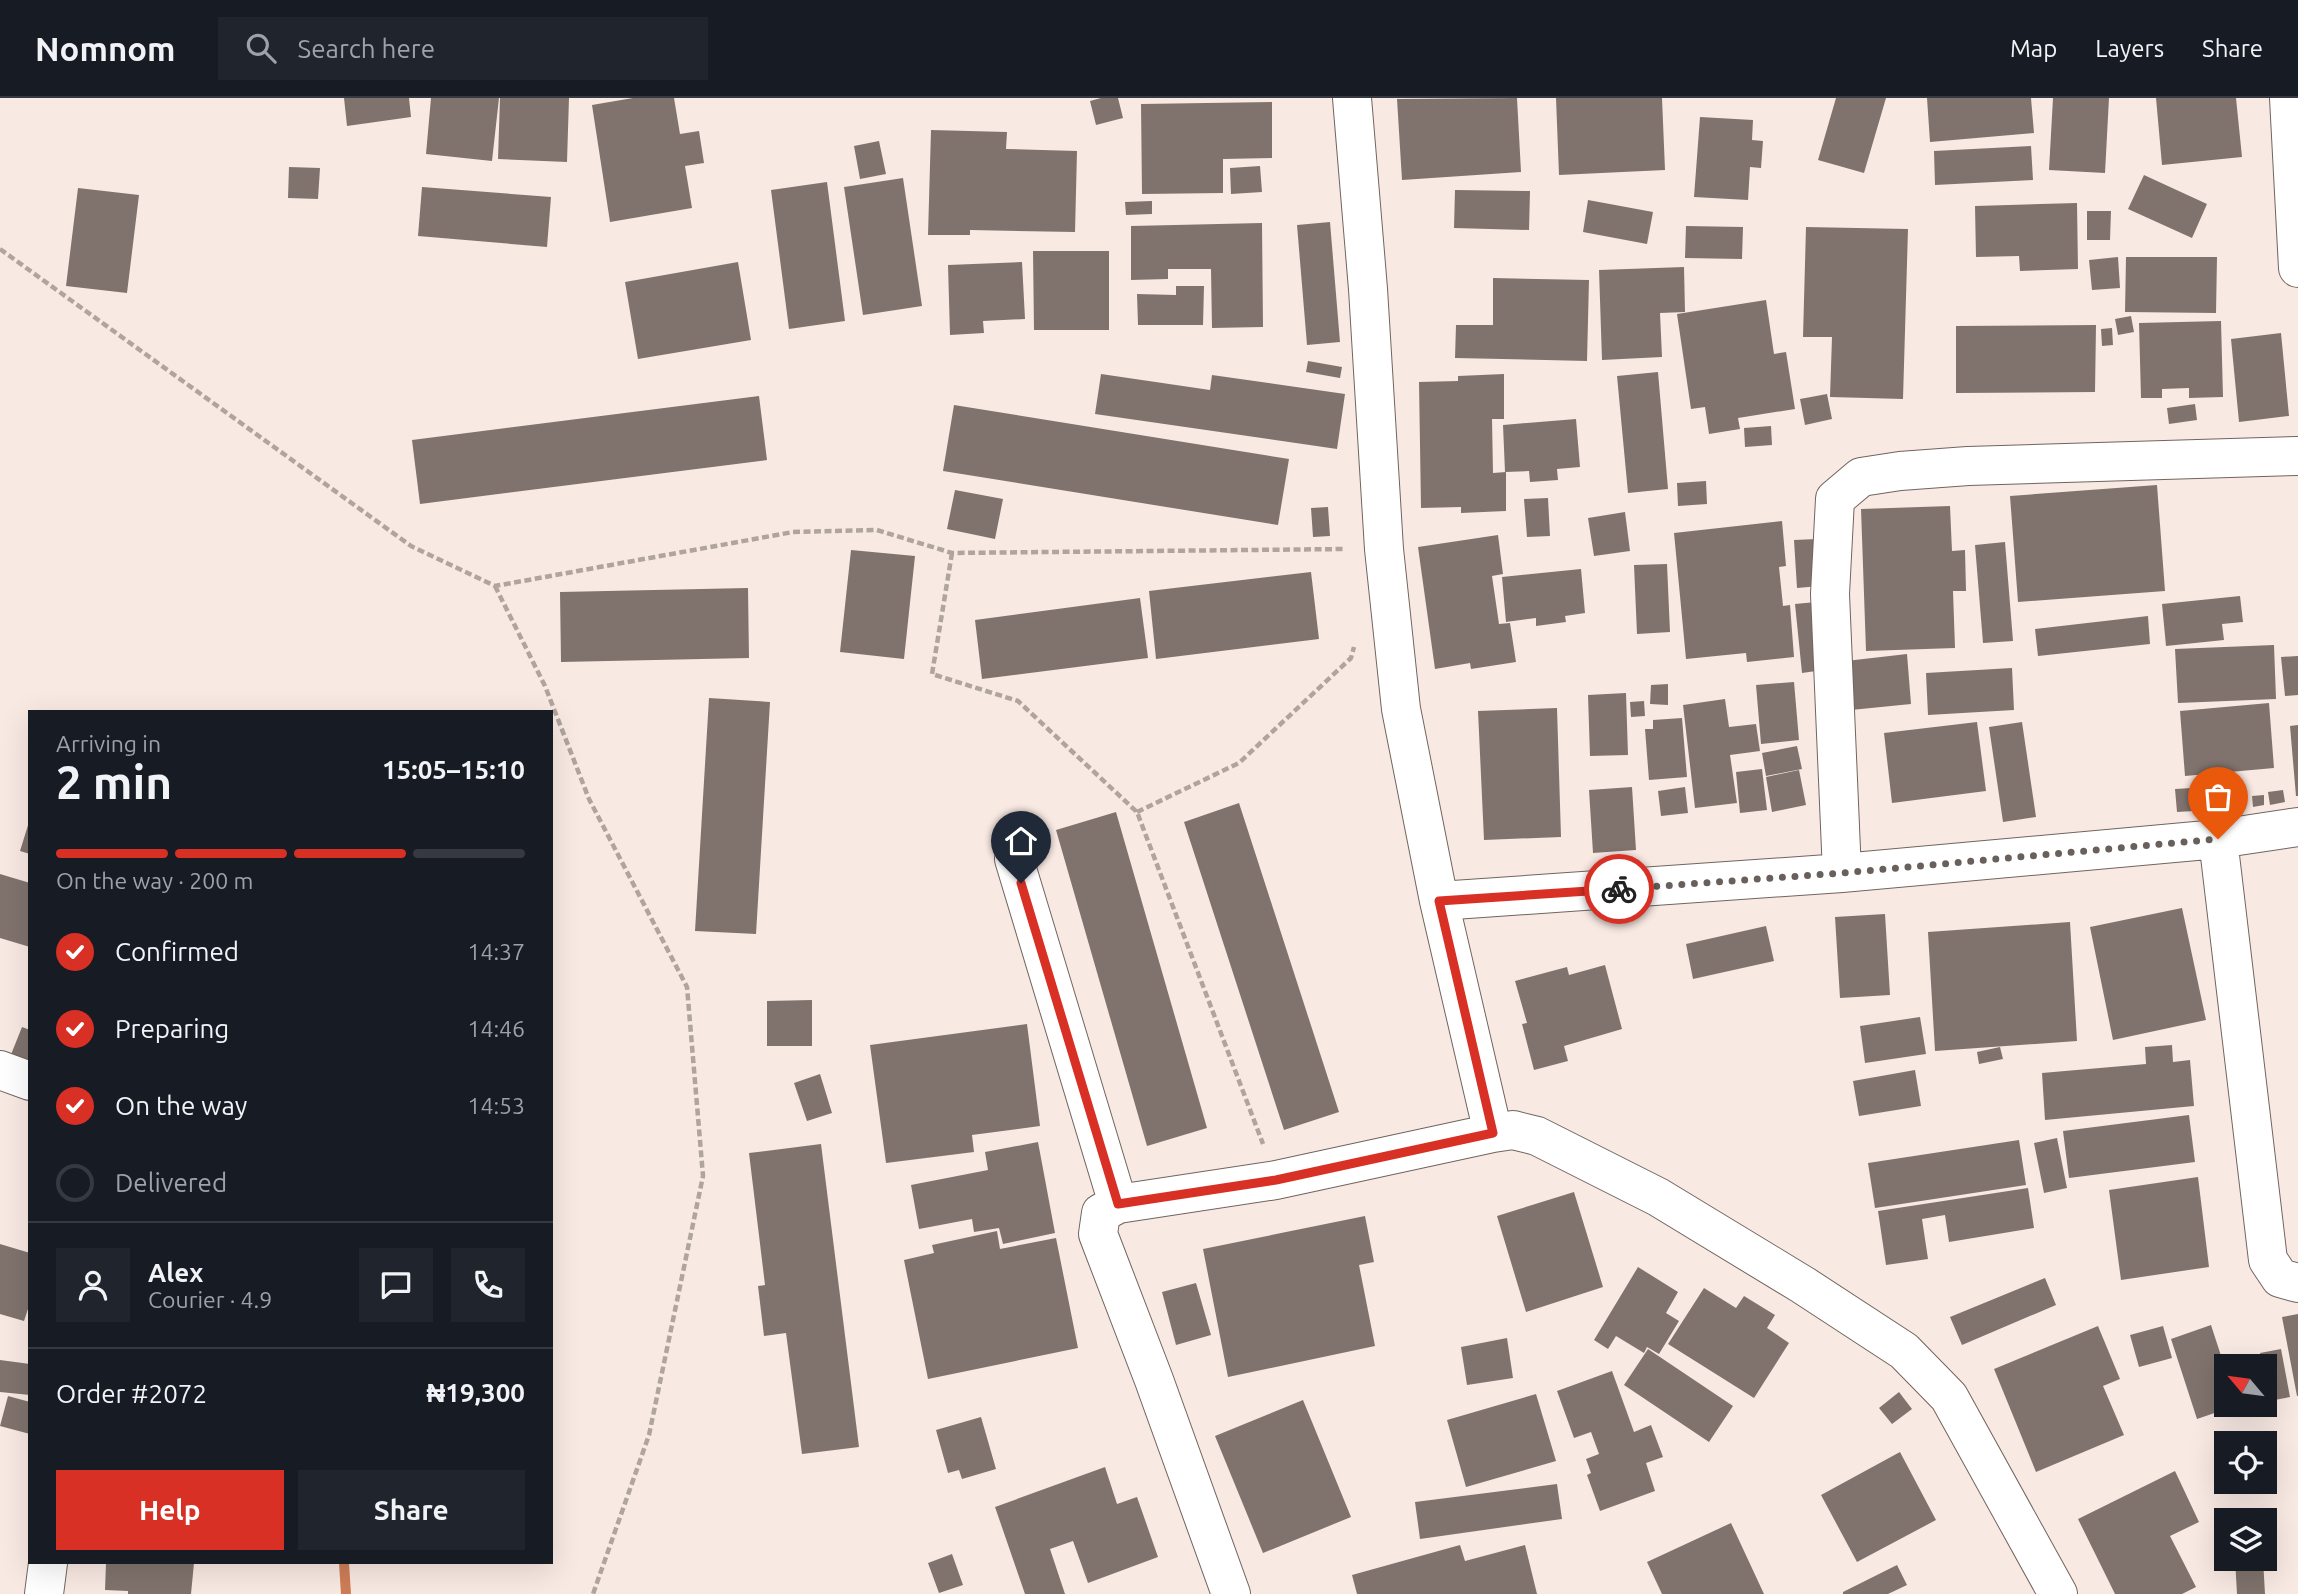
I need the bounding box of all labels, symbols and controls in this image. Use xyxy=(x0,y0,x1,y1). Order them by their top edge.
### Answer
search box xyxy=(218,17,708,80)
icon: search xyxy=(242,29,280,67)
text: Nomnom xyxy=(35,30,176,67)
text: Search here xyxy=(298,34,435,63)
text: Map xyxy=(2010,35,2057,62)
text: Layers xyxy=(2095,35,2164,62)
text: Share xyxy=(2202,35,2263,62)
text: Arriving in xyxy=(56,731,161,756)
text: 15:05–15:10 xyxy=(382,755,525,784)
text: 2 min xyxy=(56,756,172,808)
pin xyxy=(2188,767,2248,839)
icon: bag xyxy=(2199,778,2237,816)
pin xyxy=(991,811,1051,883)
icon: home xyxy=(1002,822,1040,860)
courier xyxy=(1584,854,1654,924)
text: On the way · 200 m xyxy=(56,868,253,893)
icon: bike xyxy=(1600,870,1638,908)
icon: check xyxy=(56,933,94,971)
text: Confirmed xyxy=(115,937,239,966)
text: 14:37 xyxy=(467,939,525,964)
icon: check xyxy=(56,1010,94,1048)
text: Preparing xyxy=(115,1014,229,1043)
text: 14:46 xyxy=(467,1016,525,1041)
icon: check xyxy=(56,1087,94,1125)
text: On the way xyxy=(115,1091,247,1120)
text: 14:53 xyxy=(467,1093,525,1118)
text: Delivered xyxy=(115,1168,227,1197)
button: person xyxy=(56,1248,130,1322)
button: chat xyxy=(359,1248,433,1322)
button: phone xyxy=(451,1248,525,1322)
text: Alex xyxy=(148,1258,203,1287)
text: Courier · 4.9 xyxy=(148,1287,272,1312)
north arrow xyxy=(2214,1354,2277,1418)
map controls xyxy=(2214,1354,2277,1571)
text: ₦19,300 xyxy=(427,1378,525,1407)
text: Order #2072 xyxy=(56,1379,207,1408)
button: locate xyxy=(2214,1431,2277,1494)
button: Help xyxy=(56,1470,284,1550)
button: Share xyxy=(298,1470,525,1550)
button: layers xyxy=(2214,1508,2277,1571)

